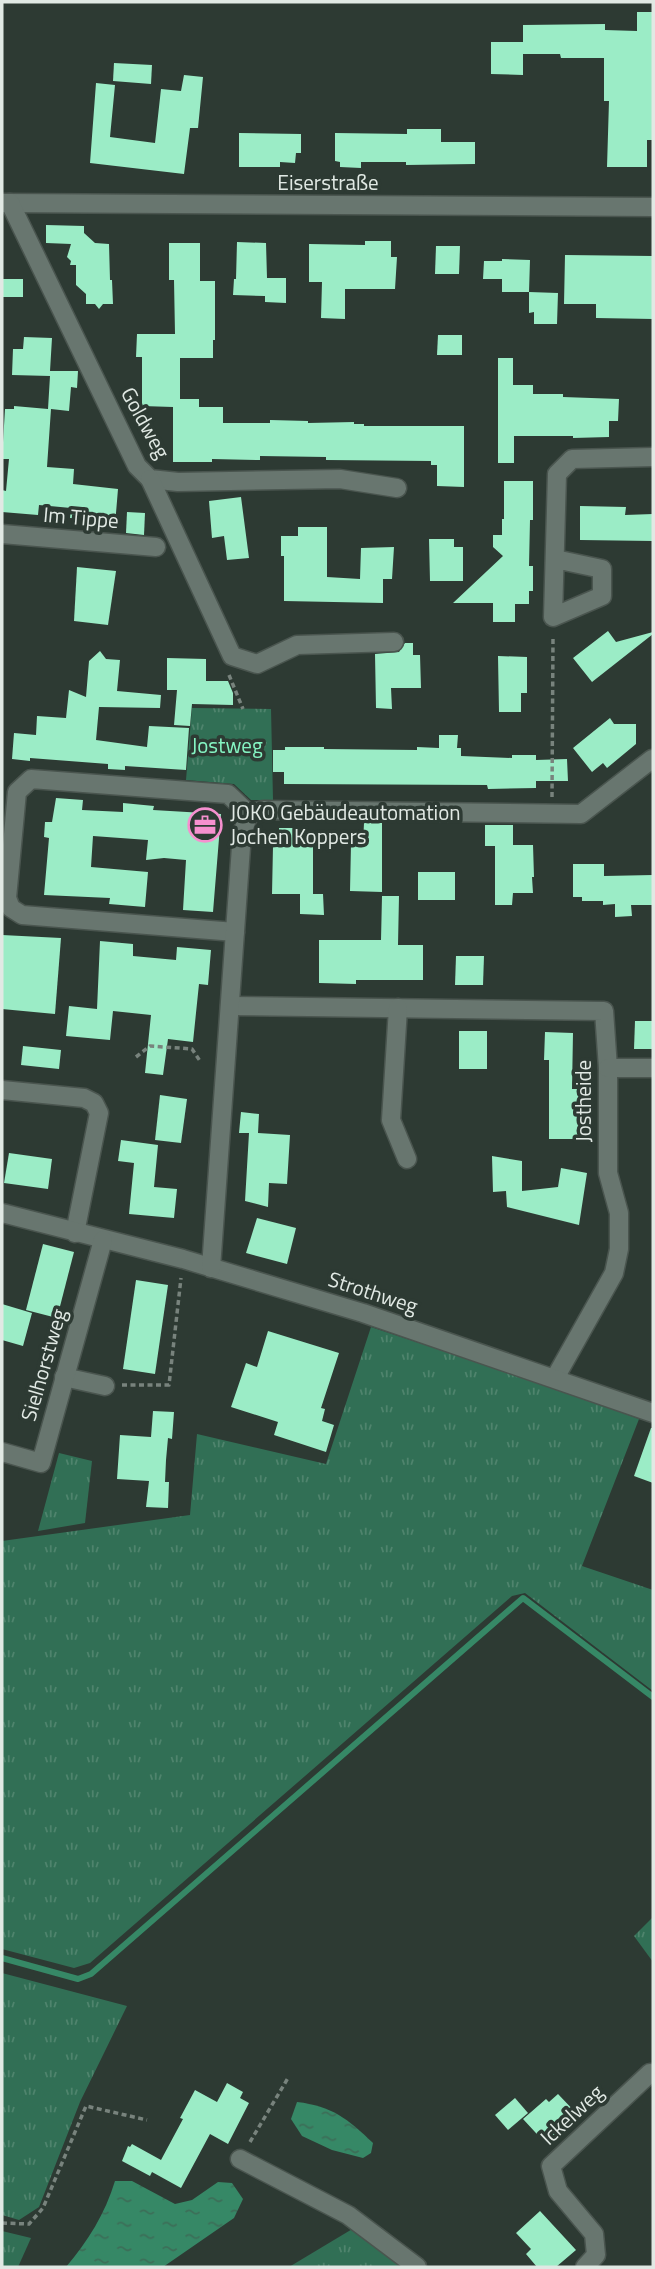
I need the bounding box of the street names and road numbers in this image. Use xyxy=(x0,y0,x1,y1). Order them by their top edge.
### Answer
street label: Eiserstraße xyxy=(277,166,379,198)
street label: Goldweg xyxy=(113,381,179,464)
street label: Im Tippe xyxy=(42,498,120,536)
street label: Jostheide xyxy=(567,1060,599,1142)
street label: Strothweg xyxy=(324,1263,422,1322)
street label: Sielhorstweg xyxy=(12,1305,74,1425)
street label: Ickelweg xyxy=(532,2076,610,2152)

